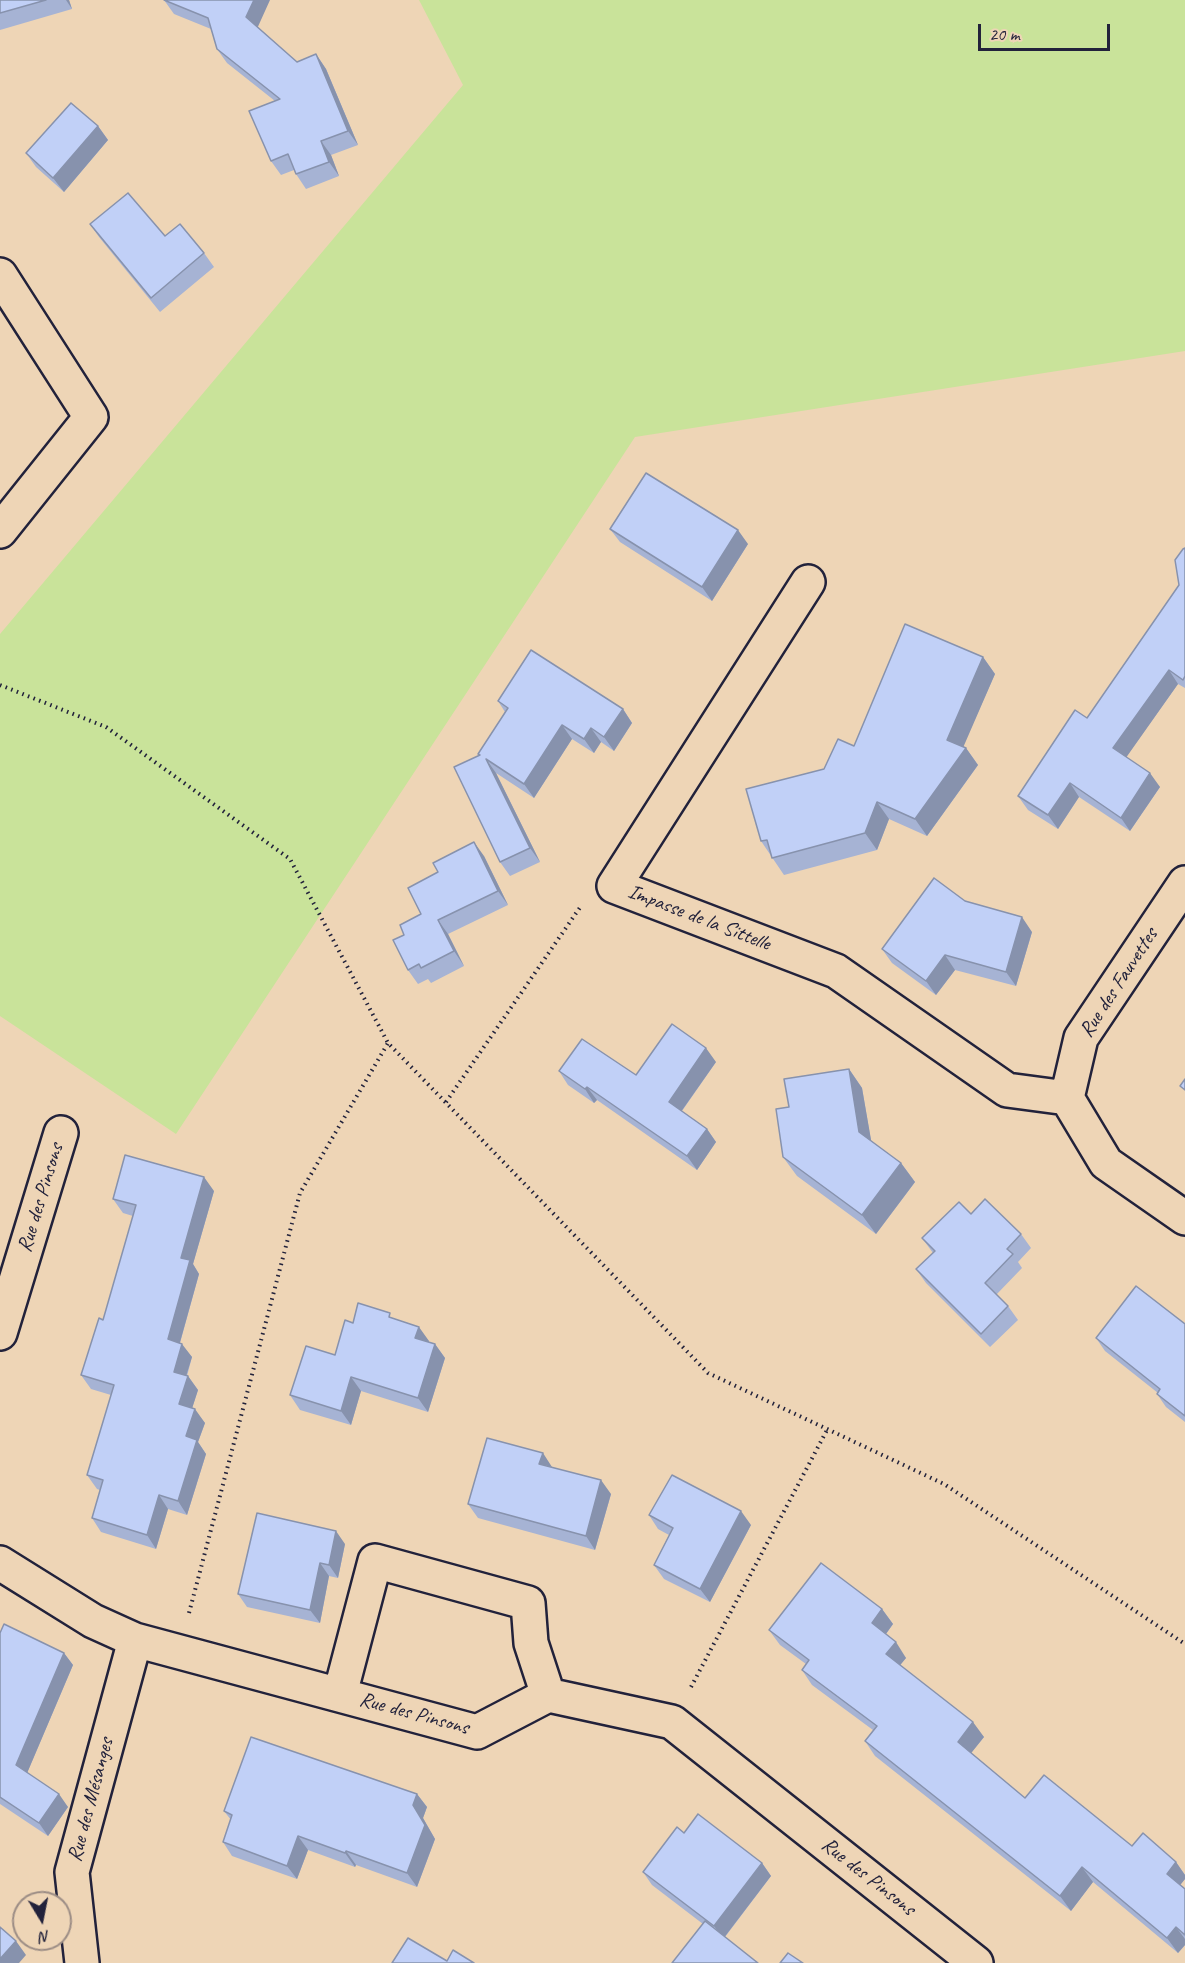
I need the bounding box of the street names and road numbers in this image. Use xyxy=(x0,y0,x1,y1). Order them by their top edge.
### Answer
street label: Impasse de la Sittelle xyxy=(624,879,774,957)
street label: Rue des Fauvettes xyxy=(1074,924,1164,1042)
street label: Rue des Pinsons xyxy=(13,1141,69,1255)
street label: Rue des Pinsons xyxy=(357,1687,471,1741)
street label: Rue des Mésanges xyxy=(62,1735,120,1865)
street label: Rue des Pinsons xyxy=(816,1833,920,1921)

